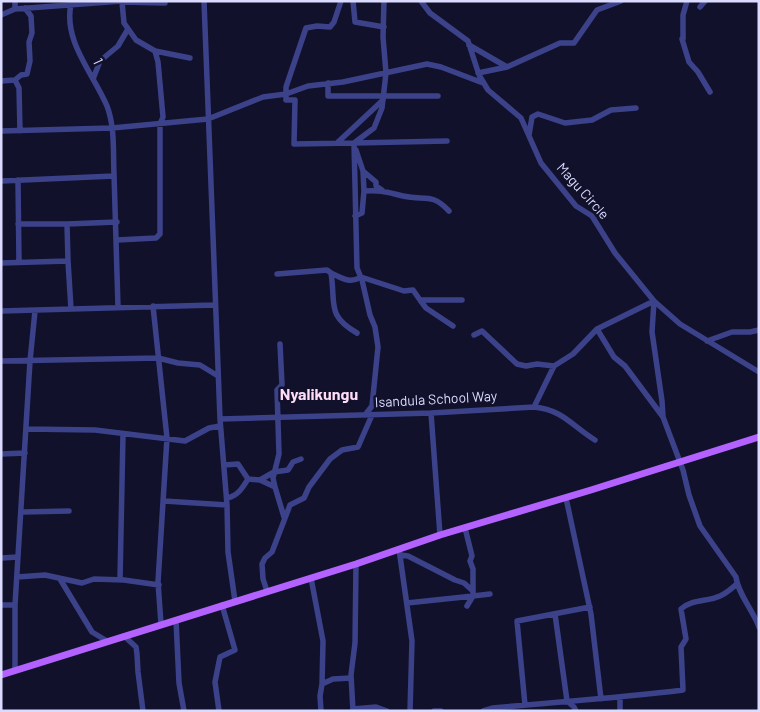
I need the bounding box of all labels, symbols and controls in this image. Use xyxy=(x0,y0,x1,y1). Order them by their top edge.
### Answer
street label: 1 xyxy=(90,55,107,67)
street label: Magu Circle xyxy=(554,159,613,222)
district label: Nyalikungu xyxy=(280,384,358,403)
street label: Isandula School Way xyxy=(374,387,498,410)

